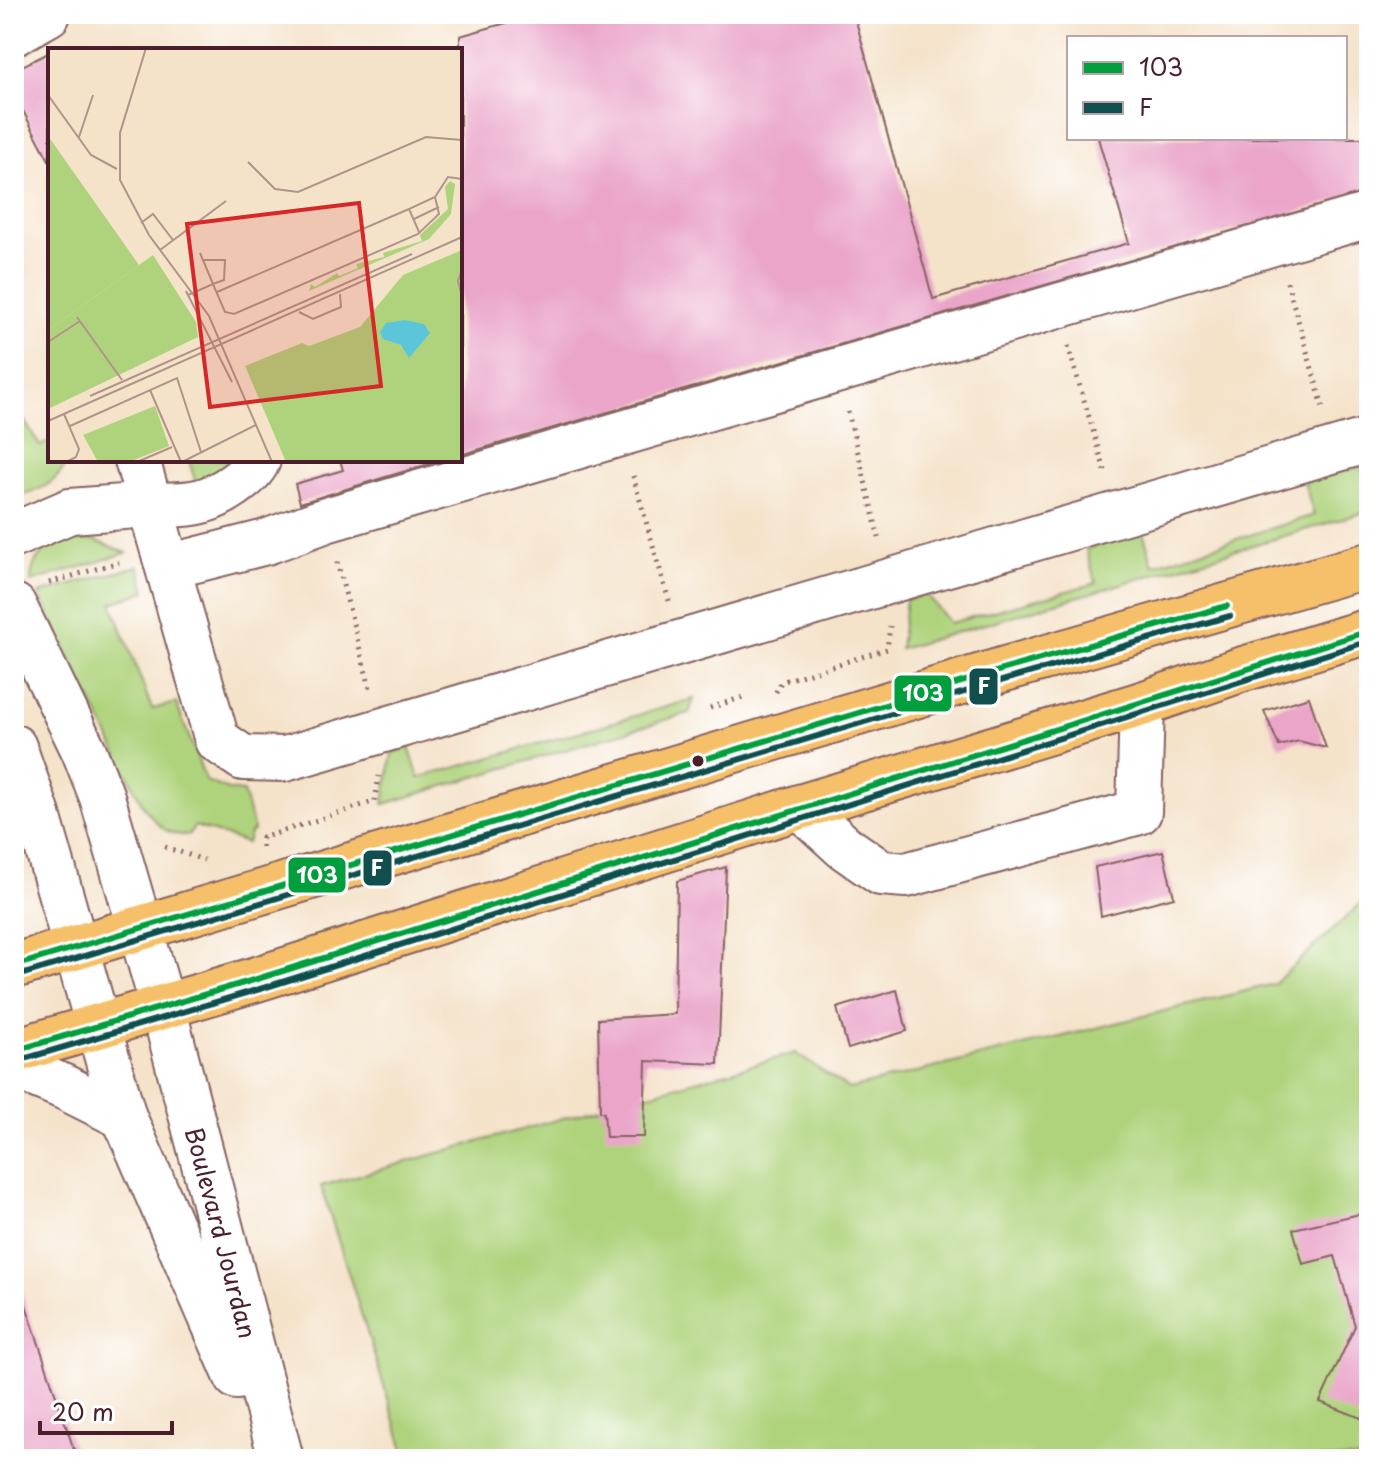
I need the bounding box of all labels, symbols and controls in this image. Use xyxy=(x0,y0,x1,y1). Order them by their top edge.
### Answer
legend xyxy=(1067,36,1347,140)
inset map xyxy=(48,48,462,462)
text: 103 xyxy=(1139,48,1183,84)
text: F xyxy=(1139,88,1153,124)
line badge: F xyxy=(968,667,999,706)
text: F xyxy=(978,668,991,701)
line badge: 103 xyxy=(893,674,953,713)
text: 103 xyxy=(902,675,944,708)
unlabelled marker xyxy=(690,753,706,769)
line badge: F xyxy=(362,849,393,887)
text: F xyxy=(371,850,384,883)
line badge: 103 xyxy=(287,856,347,894)
text: 103 xyxy=(296,857,338,890)
street label: Boulevard Jourdan xyxy=(177,1123,267,1342)
scale bar xyxy=(40,1385,172,1435)
text: 20 m xyxy=(52,1393,114,1429)

